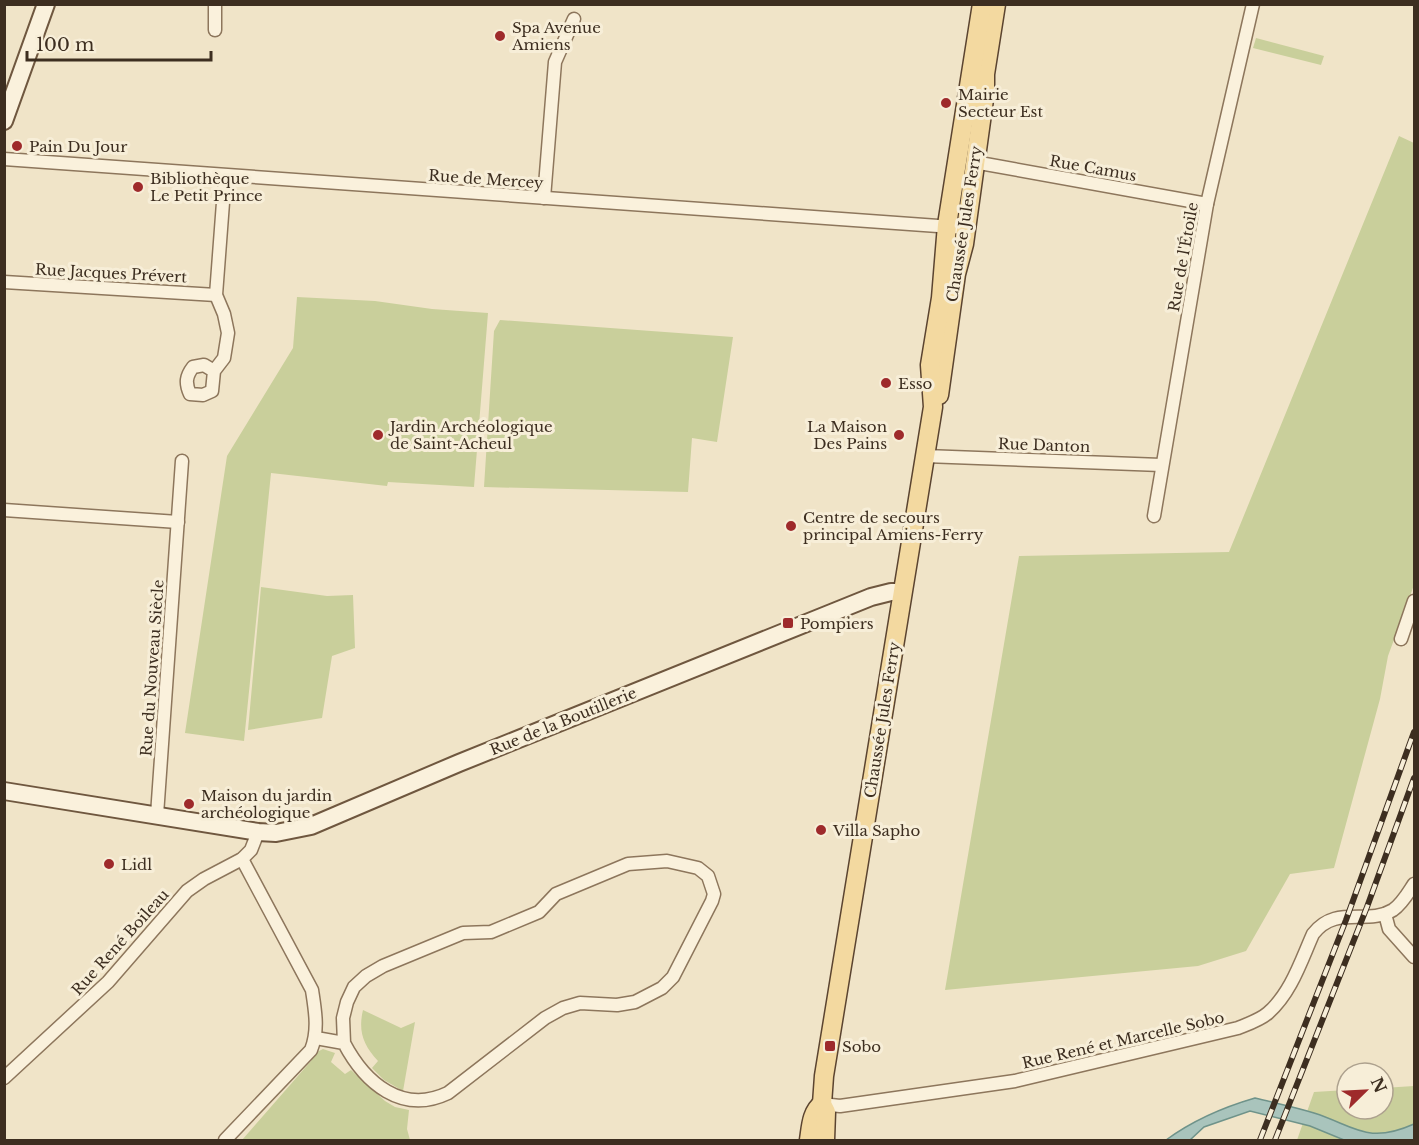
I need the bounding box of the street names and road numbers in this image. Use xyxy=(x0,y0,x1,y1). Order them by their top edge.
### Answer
street label: Chaussée Jules Ferry xyxy=(942,144,986,304)
street label: Rue Camus xyxy=(1048,151,1138,185)
street label: Rue de Mercey xyxy=(428,165,545,193)
street label: Rue de l'Étoile xyxy=(1164,201,1202,313)
street label: Rue Jacques Prévert xyxy=(35,260,188,286)
street label: Rue Danton xyxy=(998,434,1090,456)
street label: Rue du Nouveau Siècle xyxy=(136,579,168,757)
street label: Chaussée Jules Ferry xyxy=(860,640,904,800)
street label: Rue de la Boutillerie xyxy=(487,683,639,759)
street label: Rue René Boileau xyxy=(67,885,173,999)
street label: Rue René et Marcelle Sobo xyxy=(1020,1007,1226,1073)

